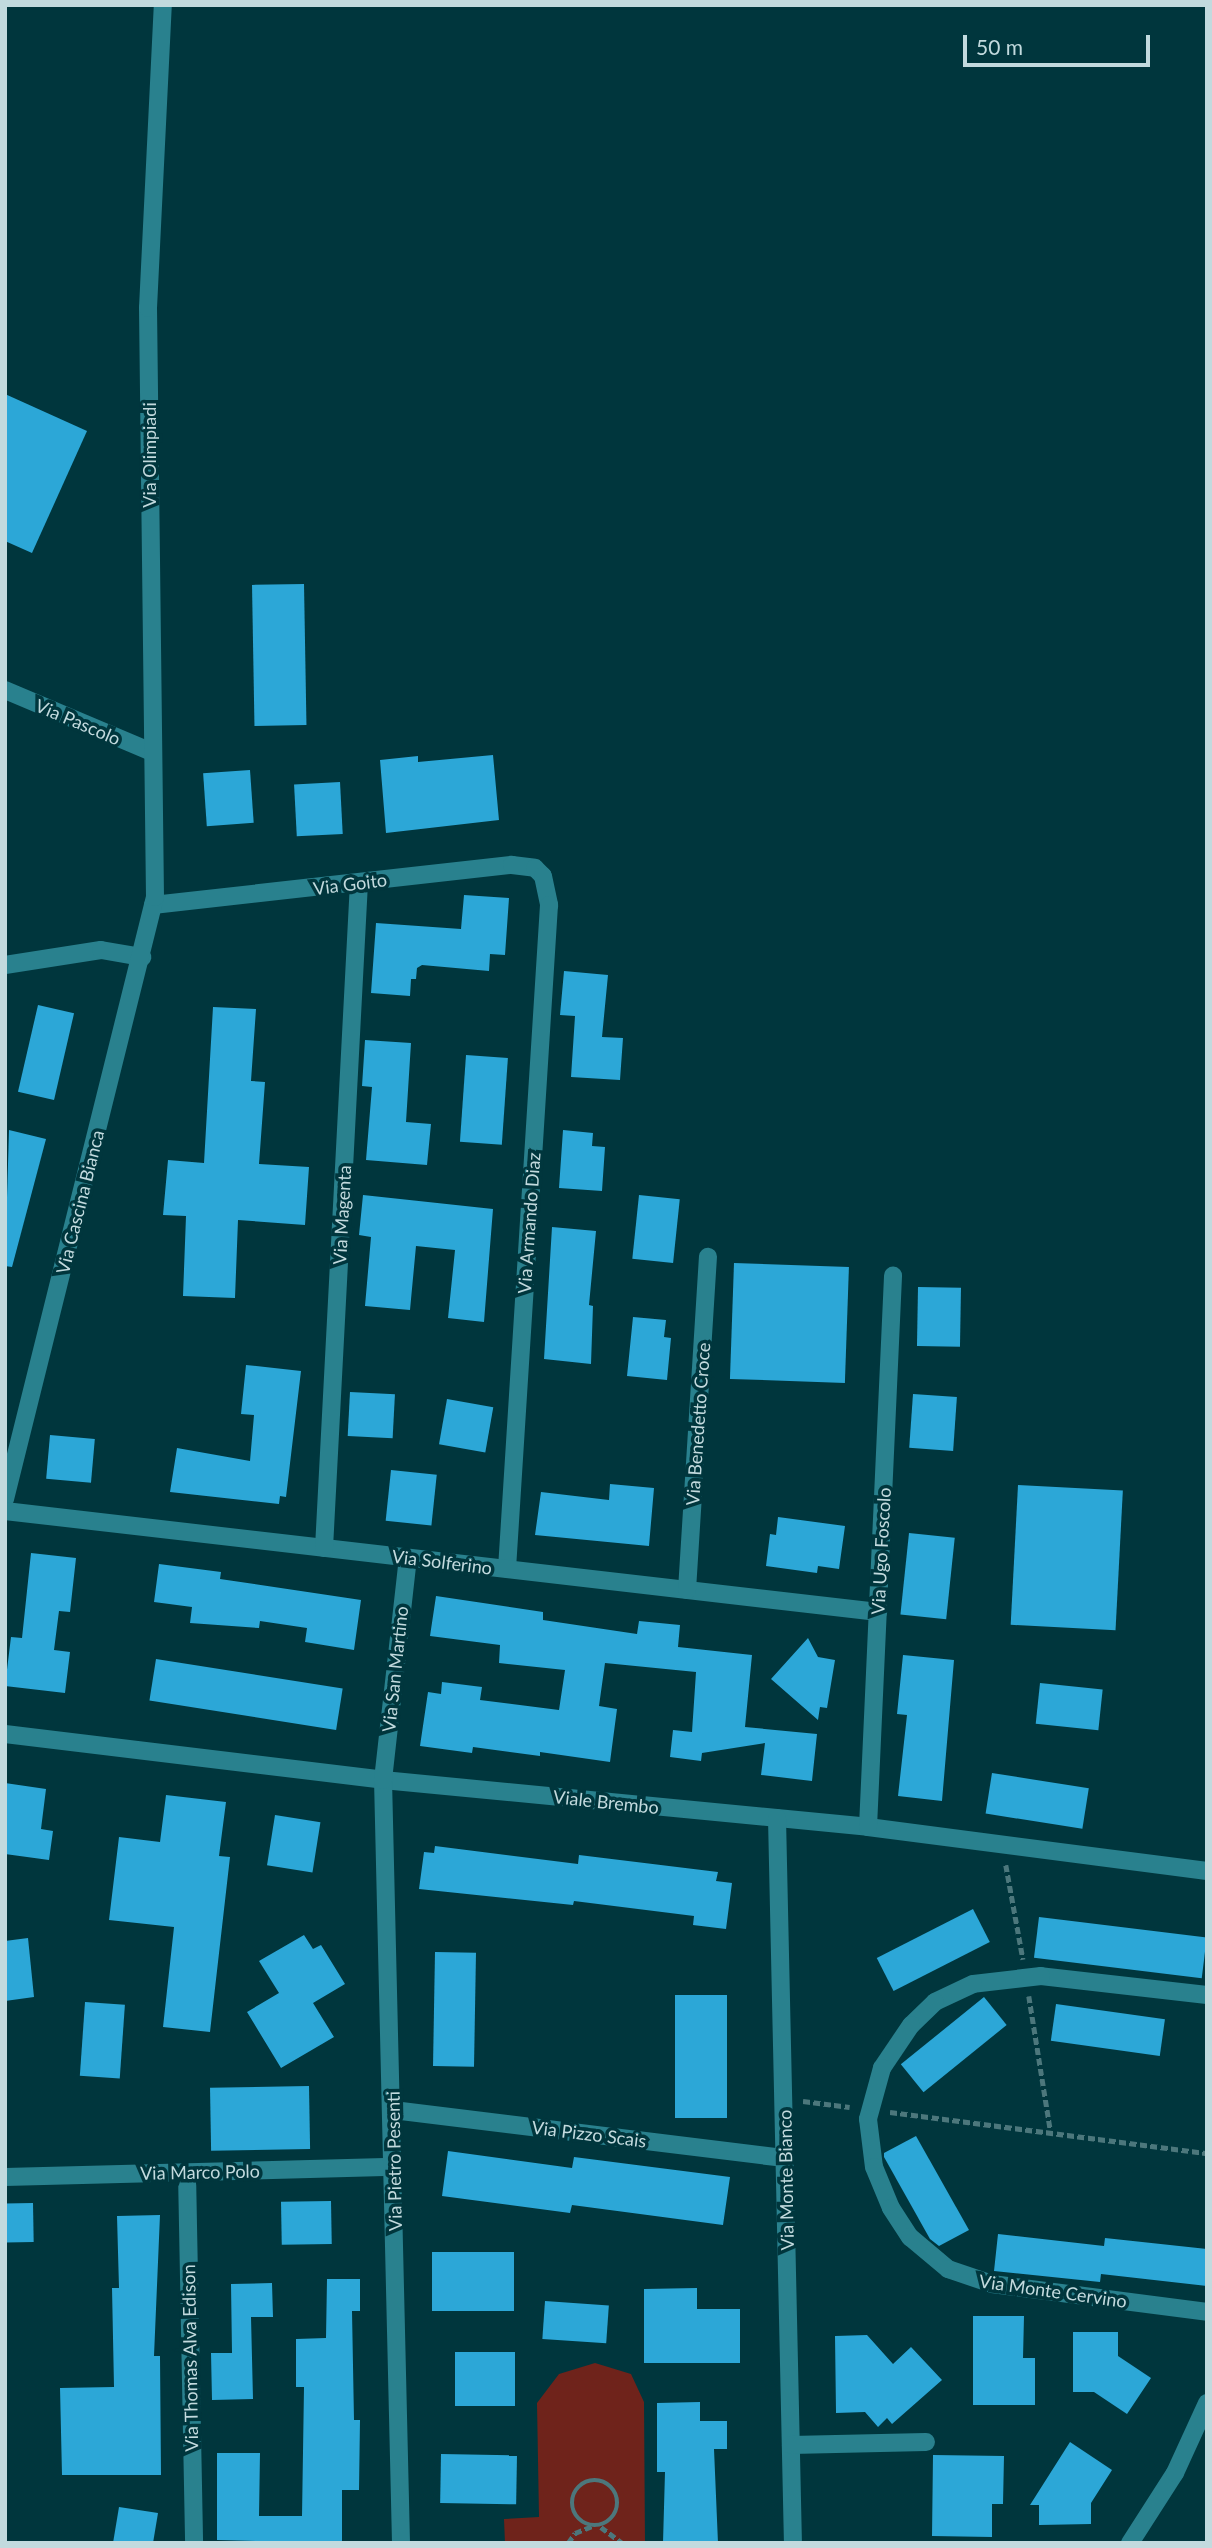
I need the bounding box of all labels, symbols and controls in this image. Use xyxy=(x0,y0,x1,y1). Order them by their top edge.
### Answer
scale bar xyxy=(967,21,1154,65)
text: 50 m xyxy=(976,34,1023,59)
street label: Via Olimpiadi xyxy=(138,402,160,508)
street label: Via Pascolo xyxy=(32,694,124,750)
street label: Via Goito xyxy=(312,869,388,899)
street label: Via Cascina Bianca xyxy=(52,1128,108,1276)
street label: Via Armando Diaz xyxy=(513,1151,545,1295)
street label: Via Magenta xyxy=(329,1165,355,1265)
street label: Via Benedetto Croce xyxy=(682,1342,714,1506)
street label: Via Ugo Foscolo xyxy=(867,1487,895,1615)
street label: Via Solferino xyxy=(391,1545,493,1579)
street label: Via San Martino xyxy=(378,1605,412,1733)
street label: Viale Brembo xyxy=(552,1786,660,1818)
street label: Via Pietro Pesenti xyxy=(382,2091,406,2231)
street label: Via Monte Bianco xyxy=(774,2110,798,2250)
street label: Via Pizzo Scais xyxy=(530,2116,648,2152)
street label: Via Marco Polo xyxy=(140,2160,260,2184)
street label: Via Thomas Alva Edison xyxy=(178,2264,202,2452)
street label: Via Monte Cervino xyxy=(978,2270,1128,2312)

